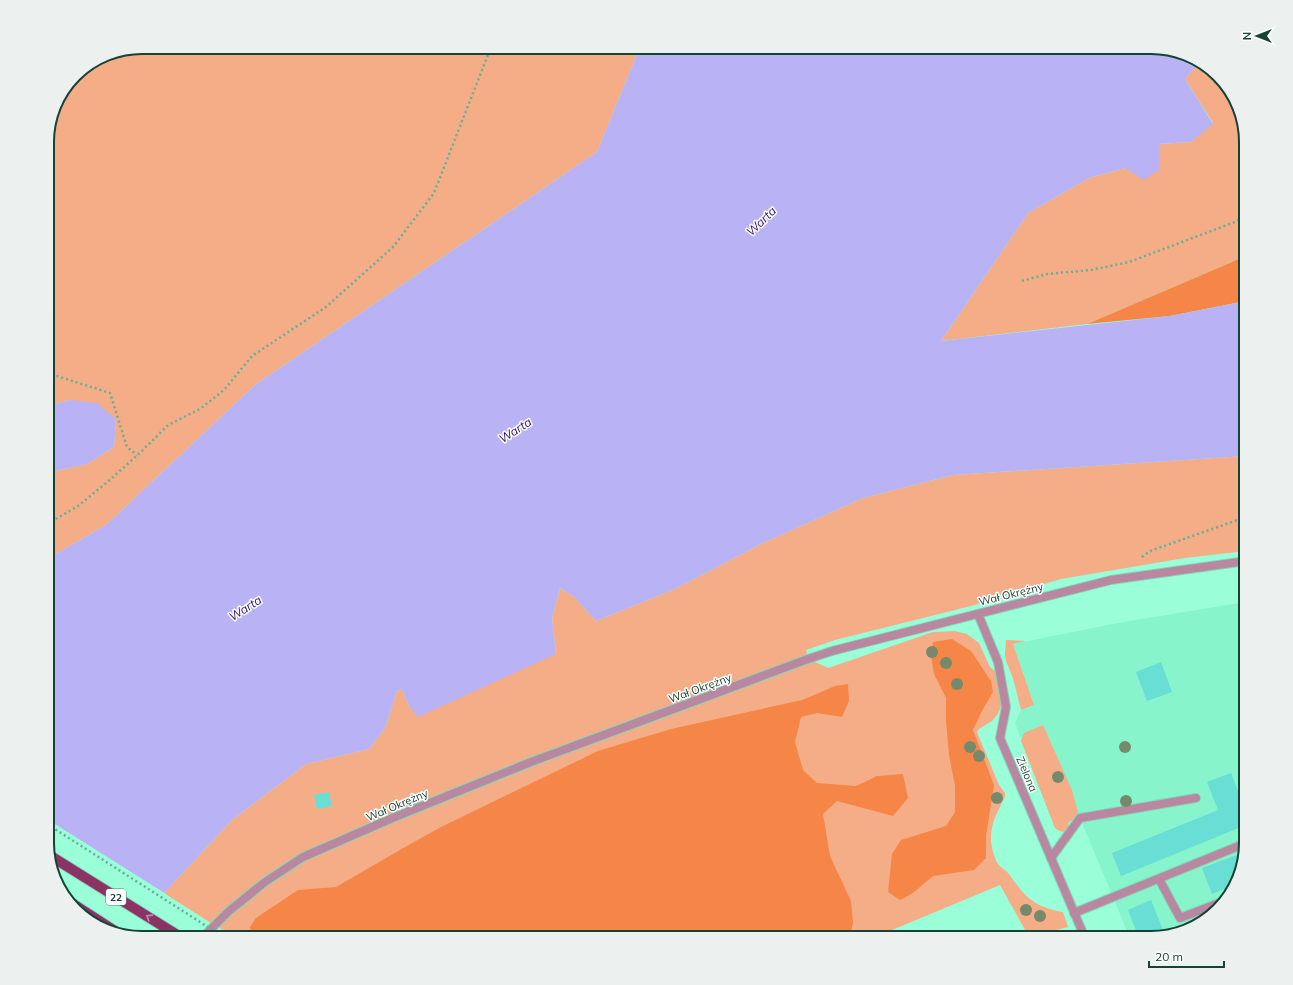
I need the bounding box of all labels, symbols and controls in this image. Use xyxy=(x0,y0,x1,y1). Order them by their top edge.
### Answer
north arrow xyxy=(1237,16,1277,56)
text: N xyxy=(1240,32,1254,40)
water label: Warta xyxy=(743,203,779,239)
water label: Warta xyxy=(496,414,534,446)
street label: Wał Okrężny xyxy=(977,579,1045,609)
water label: Warta xyxy=(226,592,264,624)
street label: Wał Okrężny xyxy=(667,670,733,706)
street label: Zielona xyxy=(1013,754,1041,794)
street label: Wał Okrężny xyxy=(364,786,430,824)
road number: 22 xyxy=(106,889,126,905)
one-way arrow xyxy=(146,915,153,922)
scale bar xyxy=(1149,943,1224,969)
text: 20 m xyxy=(1155,949,1183,964)

